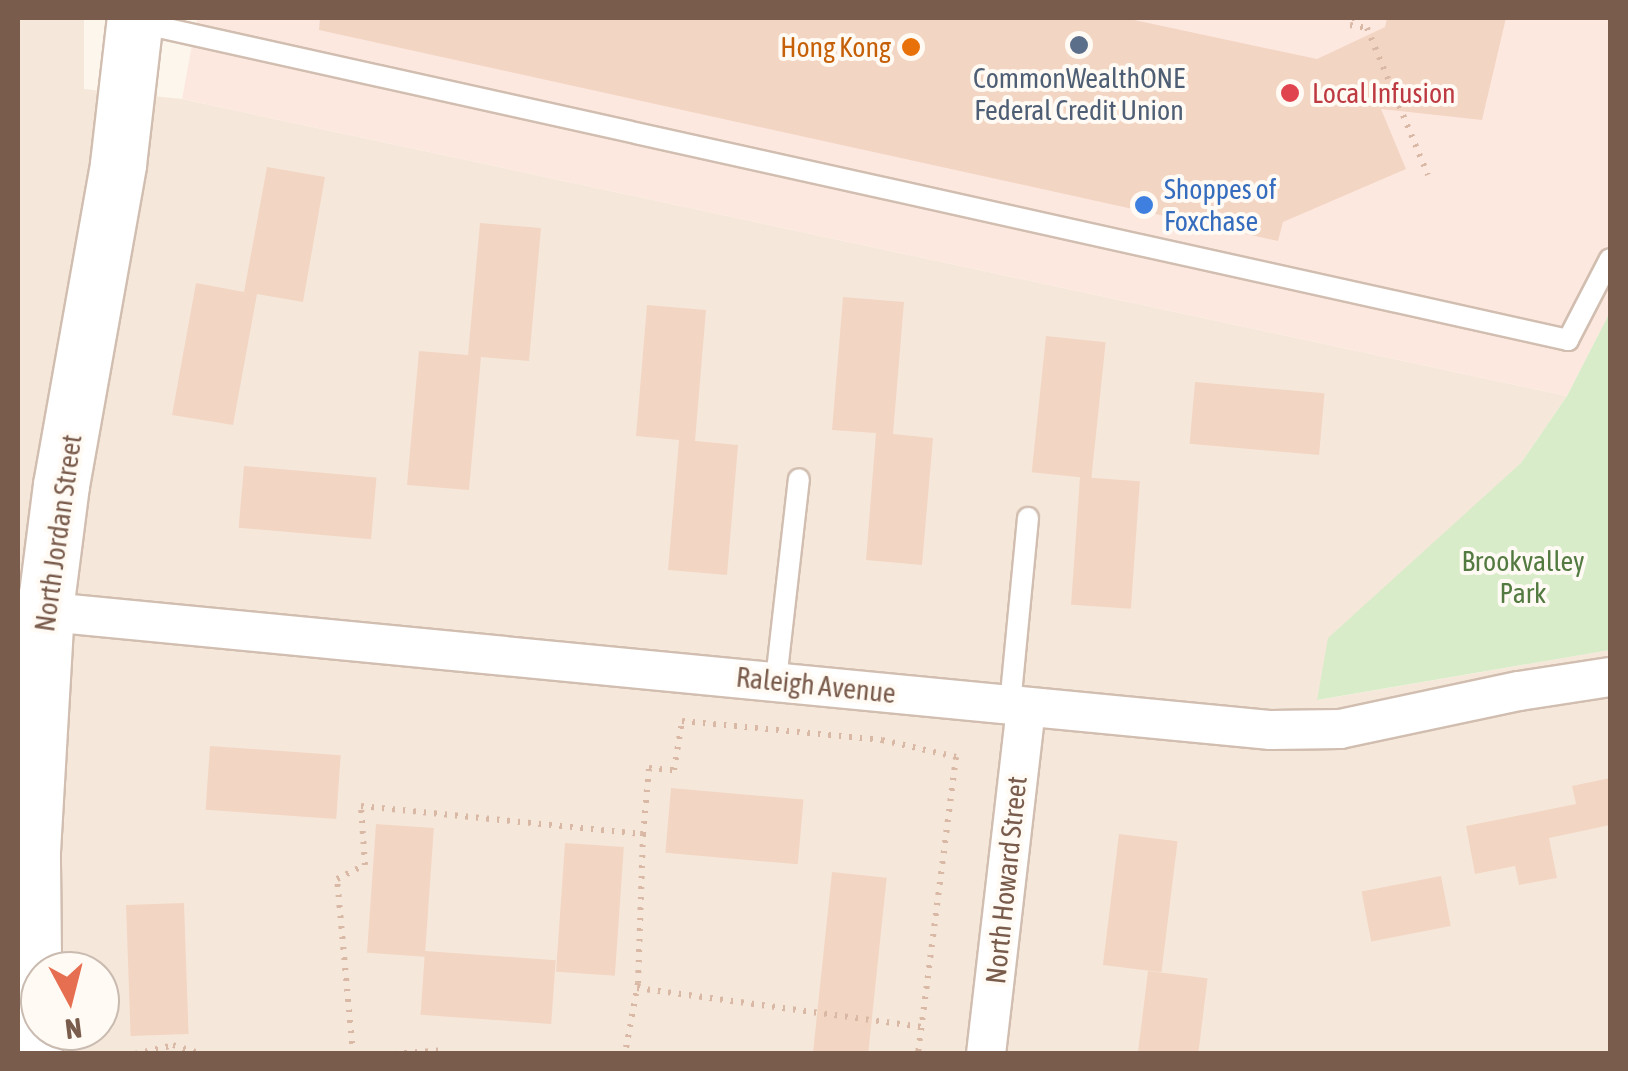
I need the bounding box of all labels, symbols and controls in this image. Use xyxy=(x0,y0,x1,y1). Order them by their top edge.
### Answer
place label: Hong Kong xyxy=(780,30,891,64)
marker: CommonWealthONE Federal Credit Union xyxy=(1068,34,1090,56)
marker: Hong Kong xyxy=(900,36,922,58)
place label: CommonWealthONE Federal Credit Union xyxy=(973,61,1185,127)
place label: Local Infusion xyxy=(1312,76,1456,110)
marker: Local Infusion xyxy=(1277,80,1303,106)
place label: Shoppes of Foxchase xyxy=(1164,172,1276,238)
marker: Shoppes of Foxchase xyxy=(1133,194,1155,216)
street label: North Jordan Street xyxy=(28,432,88,634)
park label: Brookvalley Park xyxy=(1462,544,1584,610)
street label: Raleigh Avenue xyxy=(735,660,897,710)
street label: North Howard Street xyxy=(978,775,1034,985)
north arrow xyxy=(20,951,120,1051)
text: N xyxy=(63,1012,84,1046)

